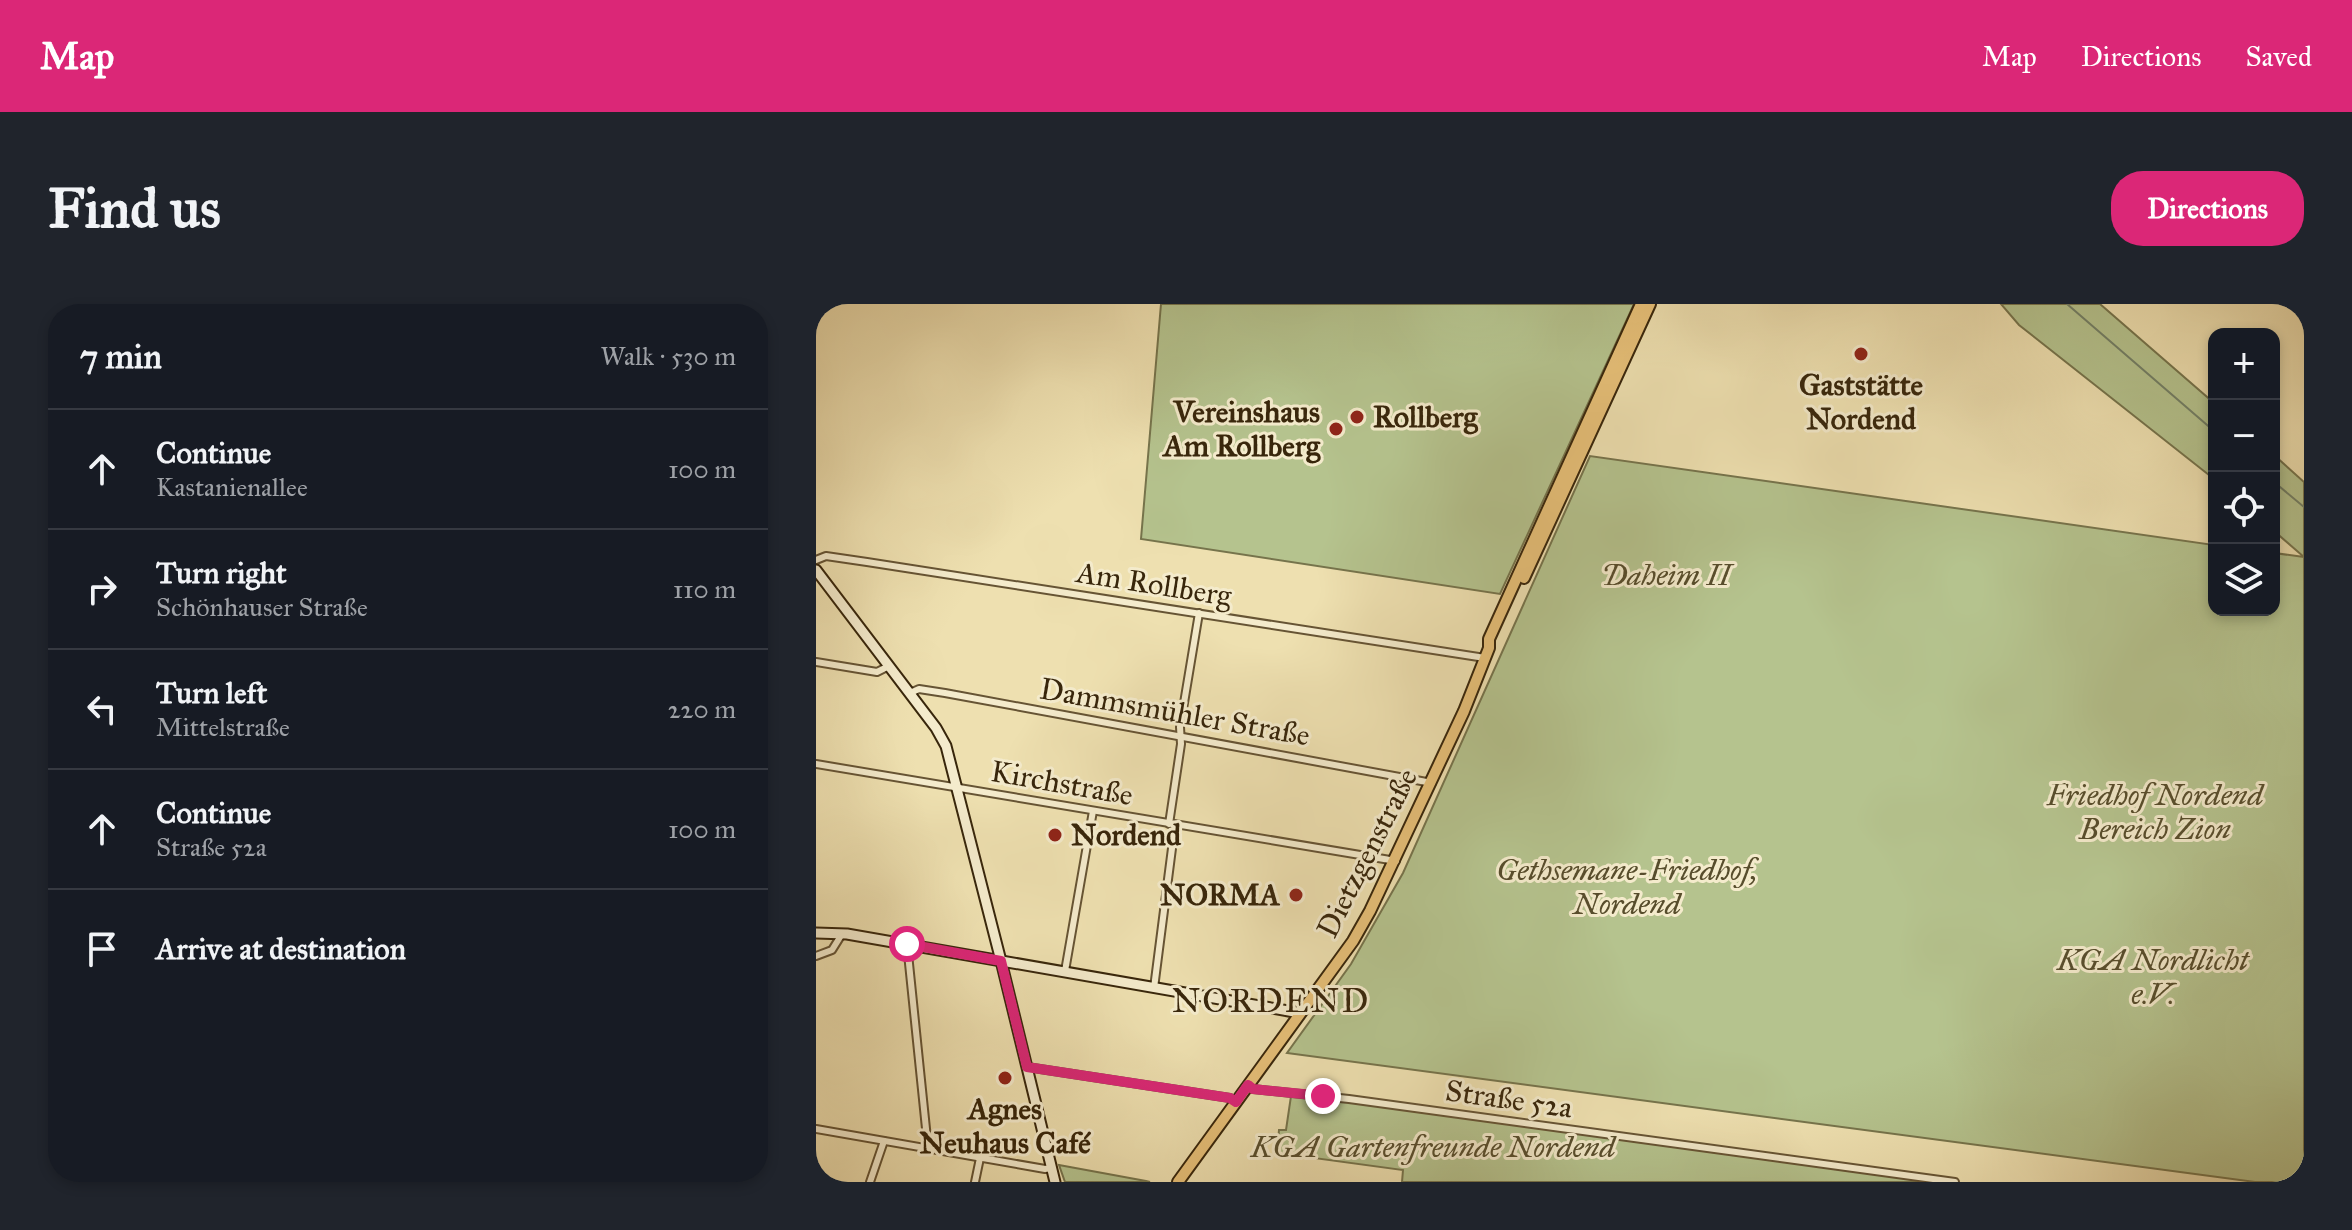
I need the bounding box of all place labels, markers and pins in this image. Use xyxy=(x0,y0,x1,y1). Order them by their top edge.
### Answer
marker: Gaststätte Nordend xyxy=(1852,345,1870,363)
place label: Gaststätte Nordend xyxy=(1799,367,1924,437)
place label: Vereinshaus Am Rollberg xyxy=(1162,394,1321,464)
place label: Rollberg xyxy=(1373,399,1479,435)
marker: Rollberg xyxy=(1348,408,1366,426)
marker: Vereinshaus Am Rollberg xyxy=(1327,420,1345,438)
place label: Nordend xyxy=(1071,817,1182,853)
marker: Nordend xyxy=(1046,826,1064,844)
place label: NORMA xyxy=(1160,877,1281,913)
marker: NORMA xyxy=(1287,886,1305,904)
marker: Agnes Neuhaus Café xyxy=(996,1069,1014,1087)
place label: Agnes Neuhaus Café xyxy=(919,1091,1091,1161)

